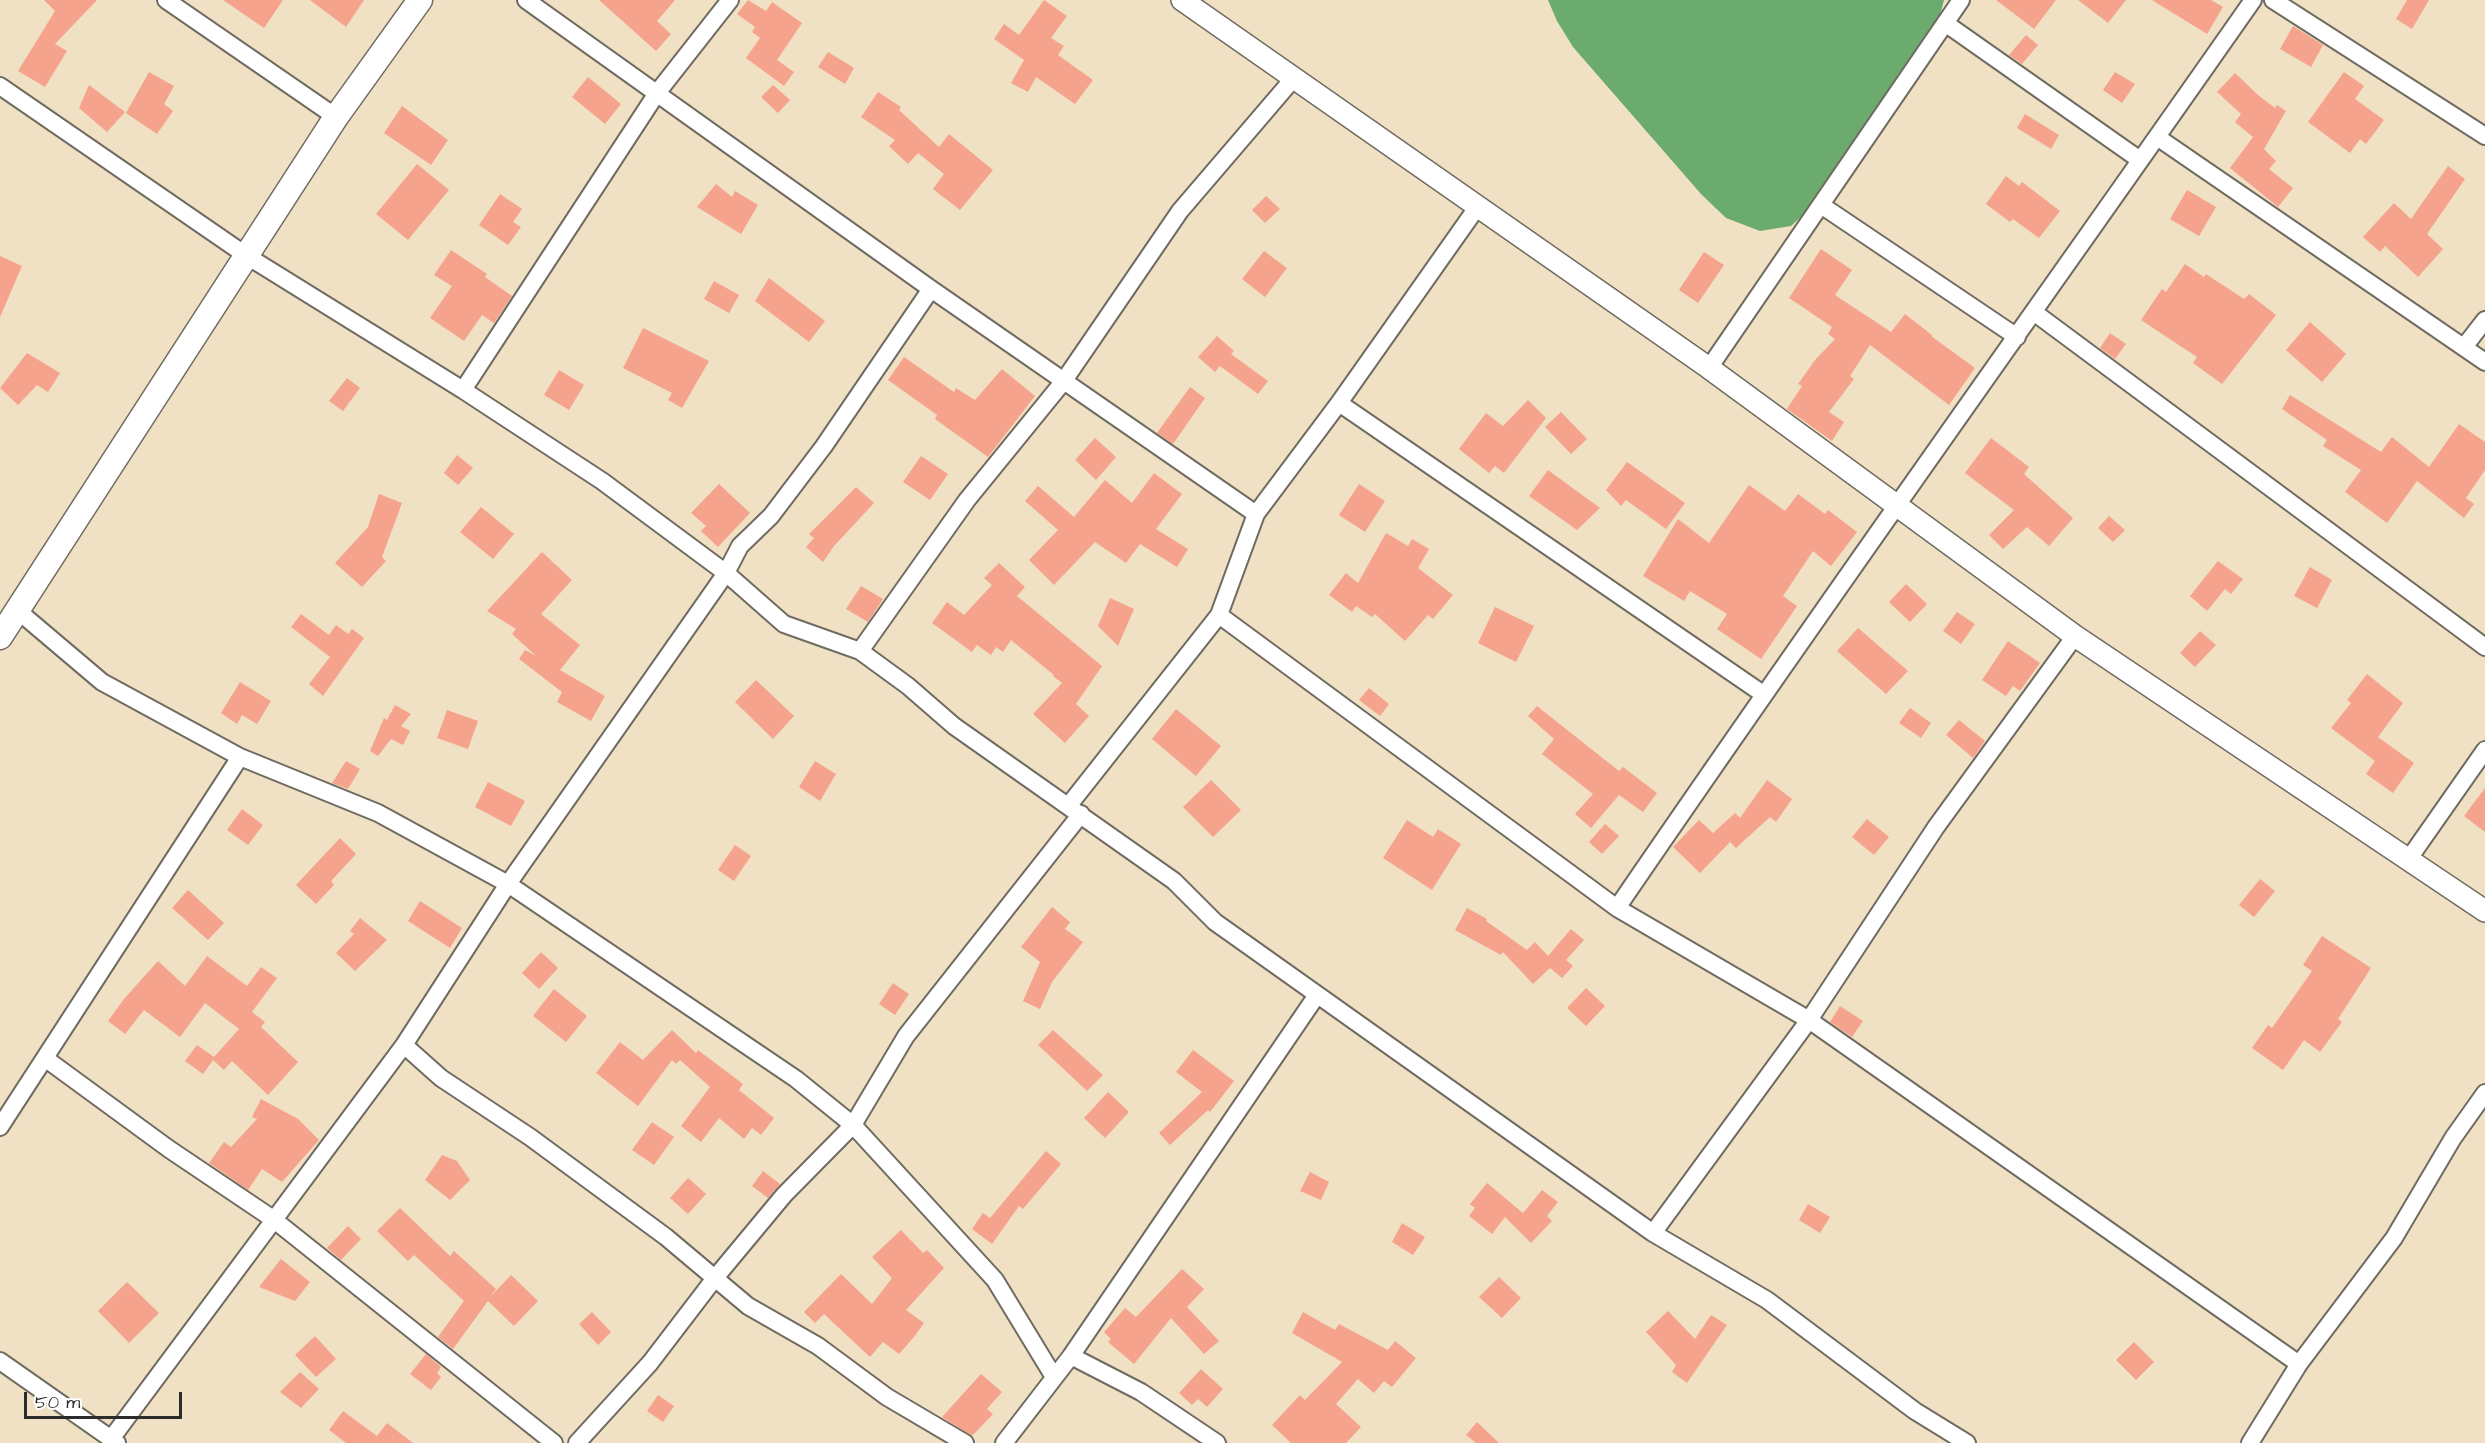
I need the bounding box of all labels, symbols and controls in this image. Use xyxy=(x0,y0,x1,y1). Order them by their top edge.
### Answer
scale bar xyxy=(27,1380,184,1418)
text: 50 m xyxy=(35,1390,80,1415)

